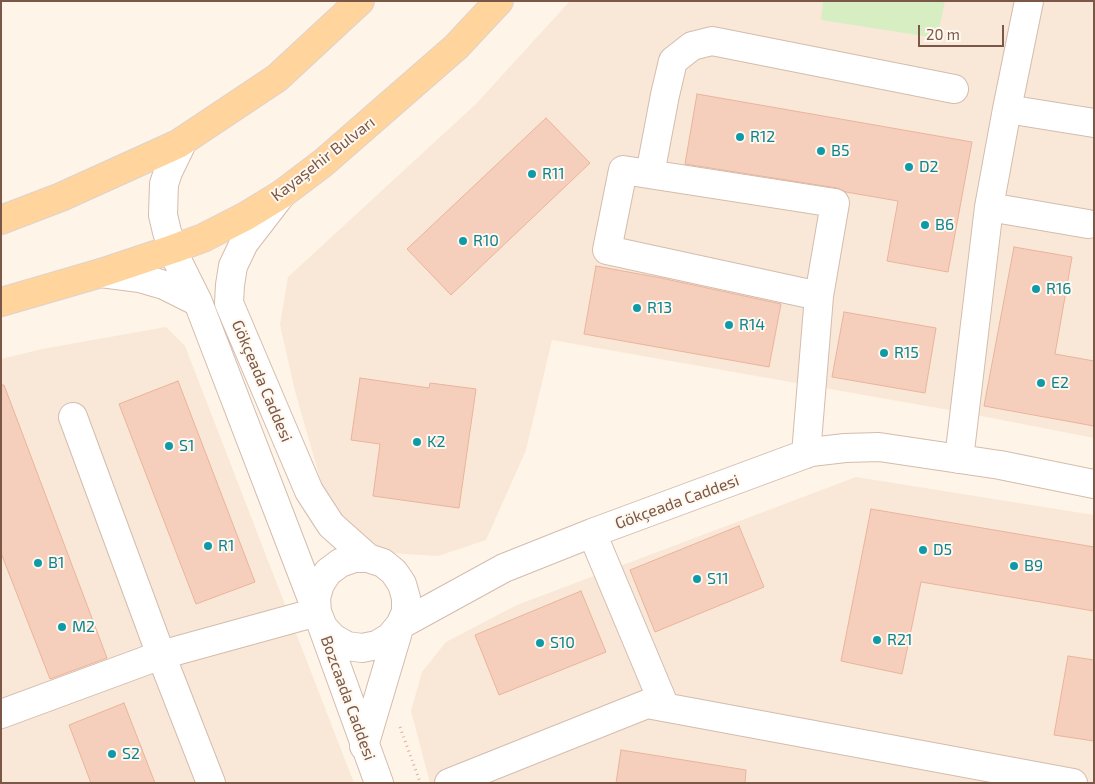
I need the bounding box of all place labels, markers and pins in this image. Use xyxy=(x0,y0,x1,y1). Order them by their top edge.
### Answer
place label: R12 xyxy=(750,127,775,147)
marker: R12 xyxy=(734,131,746,143)
place label: B5 xyxy=(831,141,849,161)
marker: B5 xyxy=(815,145,827,157)
place label: D2 xyxy=(919,157,939,177)
marker: D2 xyxy=(903,161,915,173)
place label: R11 xyxy=(542,164,565,184)
marker: R11 xyxy=(526,168,538,180)
place label: B6 xyxy=(935,215,954,235)
marker: B6 xyxy=(919,219,931,231)
place label: R10 xyxy=(473,231,499,251)
marker: R10 xyxy=(457,235,469,247)
place label: R16 xyxy=(1046,279,1071,299)
marker: R16 xyxy=(1030,283,1042,295)
place label: R13 xyxy=(647,298,672,318)
marker: R13 xyxy=(631,302,643,314)
place label: R14 xyxy=(739,315,765,335)
marker: R14 xyxy=(723,319,735,331)
place label: R15 xyxy=(894,343,919,363)
marker: R15 xyxy=(878,347,890,359)
place label: E2 xyxy=(1051,373,1069,393)
marker: E2 xyxy=(1035,377,1047,389)
place label: K2 xyxy=(427,432,445,452)
place label: S1 xyxy=(179,436,194,456)
marker: K2 xyxy=(411,436,423,448)
marker: S1 xyxy=(163,440,175,452)
place label: R1 xyxy=(218,536,234,556)
marker: R1 xyxy=(202,540,214,552)
place label: D5 xyxy=(933,540,952,560)
marker: D5 xyxy=(917,544,929,556)
place label: B1 xyxy=(48,553,64,573)
place label: B9 xyxy=(1024,556,1043,576)
marker: B1 xyxy=(32,557,44,569)
marker: B9 xyxy=(1008,560,1020,572)
place label: S11 xyxy=(707,569,729,589)
marker: S11 xyxy=(691,573,703,585)
place label: M2 xyxy=(72,617,95,637)
marker: M2 xyxy=(56,621,68,633)
place label: R21 xyxy=(887,630,912,650)
place label: S10 xyxy=(550,633,575,653)
marker: R21 xyxy=(871,634,883,646)
marker: S10 xyxy=(534,637,546,649)
place label: S2 xyxy=(122,744,140,764)
marker: S2 xyxy=(106,748,118,760)

